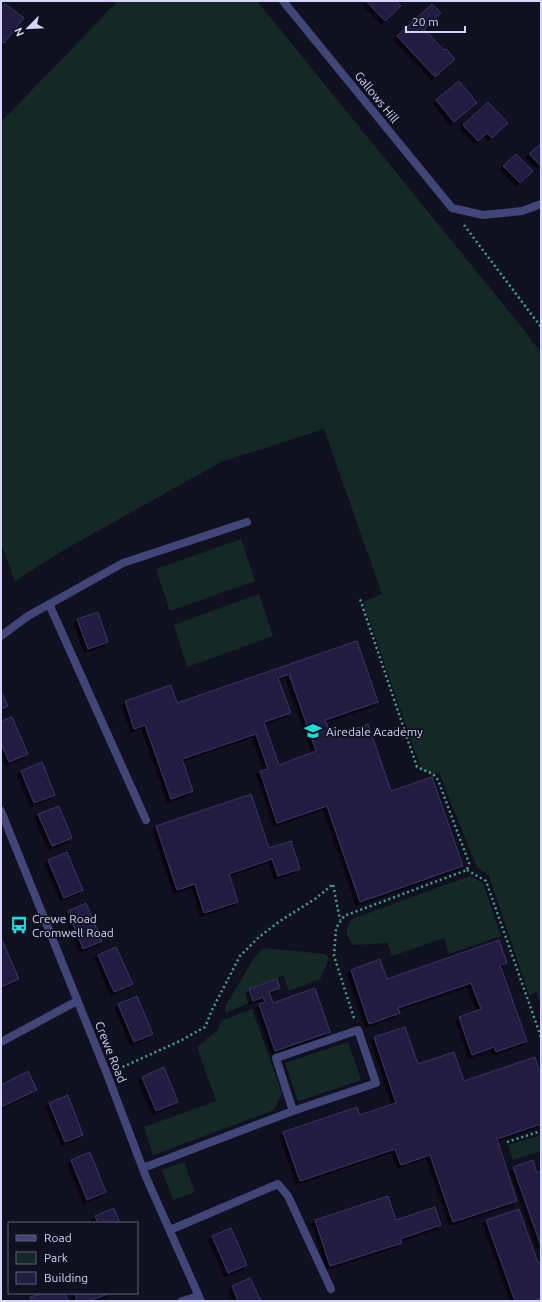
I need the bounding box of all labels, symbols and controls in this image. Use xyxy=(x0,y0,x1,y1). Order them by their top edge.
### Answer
north arrow xyxy=(8,8,48,48)
scale bar xyxy=(406,8,465,34)
text: 20 m xyxy=(412,15,439,28)
text: N xyxy=(12,26,26,38)
street label: Gallows Hill xyxy=(352,69,402,125)
school or university icon: Airedale Academy xyxy=(303,721,323,741)
place label: Airedale Academy xyxy=(326,725,423,738)
place label: Crewe Road Cromwell Road xyxy=(32,912,114,939)
bus stop icon: Crewe Road Cromwell Road xyxy=(9,915,29,935)
street label: Crewe Road xyxy=(93,1019,129,1085)
legend xyxy=(8,1222,138,1294)
text: Road xyxy=(44,1231,72,1244)
text: Park xyxy=(44,1251,68,1264)
text: Building xyxy=(44,1271,88,1284)

